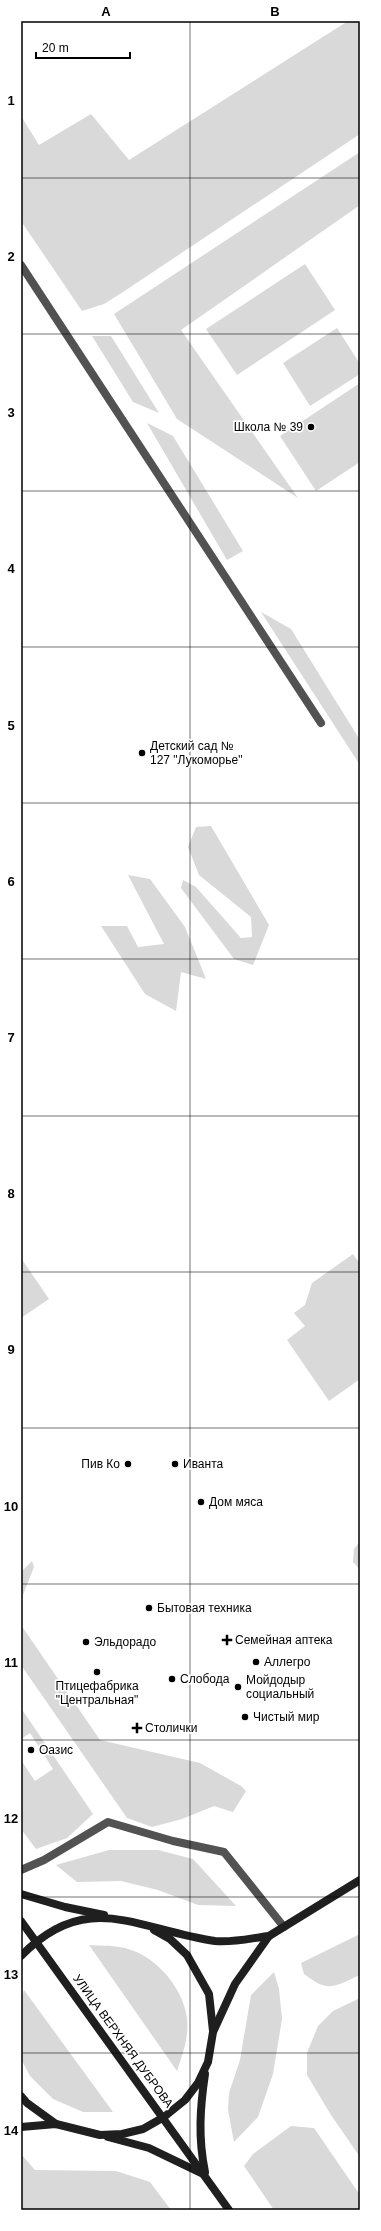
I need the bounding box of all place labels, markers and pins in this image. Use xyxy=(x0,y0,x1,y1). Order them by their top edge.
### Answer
place label: Школа № 39 xyxy=(234,420,303,434)
marker: Школа № 39 xyxy=(306,422,316,432)
place label: Детский сад № 127 "Лукоморье" xyxy=(150,739,242,767)
marker: Детский сад № 127 "Лукоморье" xyxy=(137,748,147,758)
place label: Пив Ко xyxy=(81,1457,120,1471)
place label: Иванта xyxy=(183,1457,224,1471)
marker: Пив Ко xyxy=(123,1459,133,1469)
marker: Иванта xyxy=(170,1459,180,1469)
place label: Дом мяса xyxy=(209,1495,263,1509)
marker: Дом мяса xyxy=(196,1497,206,1507)
place label: Бытовая техника xyxy=(157,1601,252,1615)
marker: Бытовая техника xyxy=(144,1603,154,1613)
place label: Семейная аптека xyxy=(235,1633,333,1647)
place label: Эльдорадо xyxy=(94,1635,157,1649)
marker: Семейная аптека xyxy=(222,1635,232,1645)
marker: Эльдорадо xyxy=(81,1637,91,1647)
place label: Аллегро xyxy=(264,1655,311,1669)
marker: Аллегро xyxy=(251,1657,261,1667)
marker: Птицефабрика "Центральная" xyxy=(92,1667,102,1677)
place label: Слобода xyxy=(180,1672,230,1686)
place label: Мойдодыр социальный xyxy=(246,1673,314,1701)
marker: Слобода xyxy=(167,1674,177,1684)
place label: Птицефабрика "Центральная" xyxy=(55,1679,139,1707)
marker: Мойдодыр социальный xyxy=(233,1682,243,1692)
place label: Чистый мир xyxy=(253,1710,320,1724)
marker: Чистый мир xyxy=(240,1712,250,1722)
place label: Столички xyxy=(145,1721,197,1735)
marker: Столички xyxy=(132,1723,142,1733)
place label: Оазис xyxy=(39,1743,73,1757)
marker: Оазис xyxy=(26,1745,36,1755)

